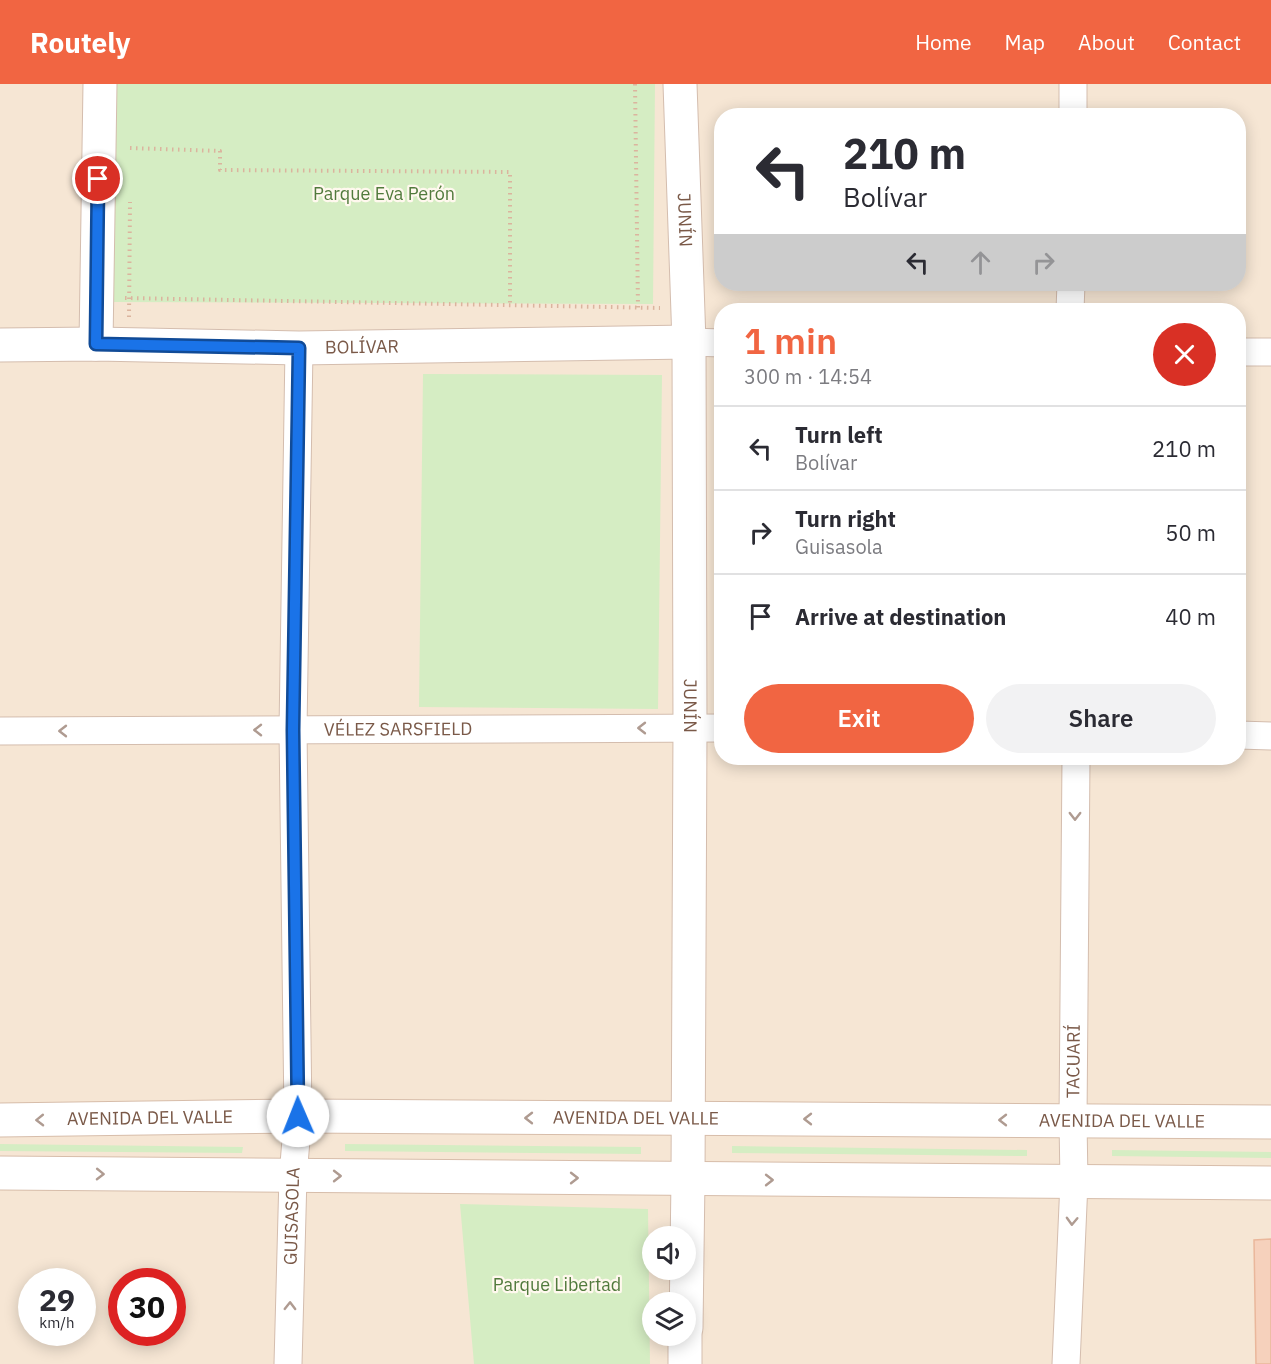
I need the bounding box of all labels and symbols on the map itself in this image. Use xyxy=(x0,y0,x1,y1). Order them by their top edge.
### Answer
pin xyxy=(72,153,123,204)
park label: Parque Eva Perón xyxy=(313,182,455,205)
street label: JUNÍN xyxy=(673,192,698,247)
street label: BOLÍVAR xyxy=(325,334,399,359)
street label: JUNÍN xyxy=(679,679,702,733)
street label: VÉLEZ SARSFIELD xyxy=(324,717,472,741)
one-way arrow xyxy=(638,722,647,734)
one-way arrow xyxy=(254,724,263,736)
one-way arrow xyxy=(59,725,68,737)
one-way arrow xyxy=(1069,811,1081,820)
street label: TACUARÍ xyxy=(1061,1024,1085,1098)
position arrow xyxy=(266,1084,330,1148)
street label: AVENIDA DEL VALLE xyxy=(67,1105,233,1130)
street label: AVENIDA DEL VALLE xyxy=(553,1106,719,1130)
street label: AVENIDA DEL VALLE xyxy=(1039,1109,1205,1133)
one-way arrow xyxy=(524,1112,533,1124)
one-way arrow xyxy=(803,1113,812,1125)
one-way arrow xyxy=(35,1114,44,1126)
one-way arrow xyxy=(998,1114,1007,1126)
street label: GUISASOLA xyxy=(279,1166,305,1265)
one-way arrow xyxy=(96,1168,105,1180)
one-way arrow xyxy=(333,1170,342,1183)
one-way arrow xyxy=(570,1172,579,1185)
one-way arrow xyxy=(765,1174,774,1186)
one-way arrow xyxy=(1066,1216,1079,1225)
speed limit sign: 30 xyxy=(108,1268,186,1346)
park label: Parque Libertad xyxy=(493,1273,621,1296)
one-way arrow xyxy=(283,1301,296,1310)

